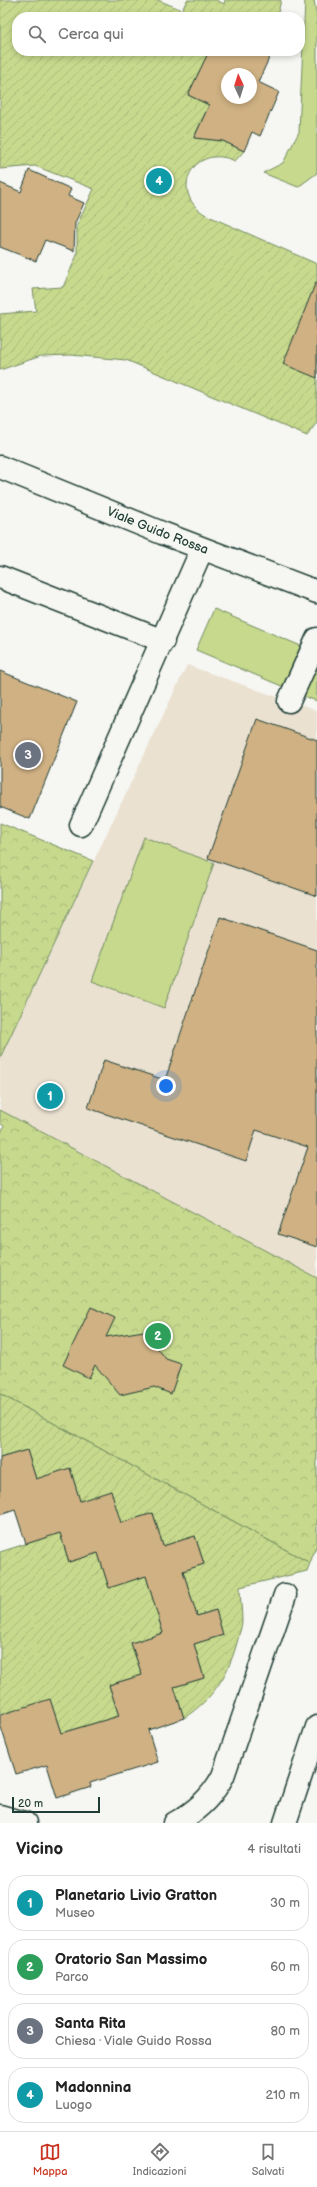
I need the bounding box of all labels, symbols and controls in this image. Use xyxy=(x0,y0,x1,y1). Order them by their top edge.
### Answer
search box xyxy=(12,12,305,56)
icon: search xyxy=(26,23,48,45)
text: Cerca qui xyxy=(58,25,124,44)
north arrow xyxy=(221,68,257,104)
pin: 4 xyxy=(146,166,172,196)
street label: Viale Guido Rossa xyxy=(105,503,211,558)
pin: 3 xyxy=(15,740,41,770)
your location xyxy=(156,1076,176,1096)
pin: 1 xyxy=(37,1081,63,1111)
pin: 2 xyxy=(145,1321,171,1351)
scale bar xyxy=(12,1795,100,1814)
text: 20 m xyxy=(18,1797,43,1810)
text: Vicino xyxy=(16,1839,63,1859)
text: 4 risultati xyxy=(247,1841,301,1857)
text: Planetario Livio Gratton xyxy=(55,1886,217,1905)
text: 1 xyxy=(27,1895,33,1911)
text: 30 m xyxy=(270,1895,300,1911)
text: Museo xyxy=(55,1905,95,1921)
text: Oratorio San Massimo xyxy=(55,1950,207,1969)
text: 2 xyxy=(26,1959,34,1975)
text: 60 m xyxy=(270,1959,300,1975)
text: Parco xyxy=(55,1969,89,1985)
text: Santa Rita xyxy=(55,2014,126,2033)
text: 3 xyxy=(26,2023,34,2039)
text: 80 m xyxy=(271,2023,300,2039)
text: Chiesa · Viale Guido Rossa xyxy=(55,2033,212,2049)
text: Madonnina xyxy=(55,2078,131,2097)
text: 4 xyxy=(26,2087,34,2103)
text: 210 m xyxy=(266,2087,300,2103)
text: Luogo xyxy=(55,2097,92,2113)
tab: Mappa xyxy=(33,2141,67,2178)
tab: Indicazioni xyxy=(133,2141,186,2178)
tab: Salvati xyxy=(252,2141,284,2178)

